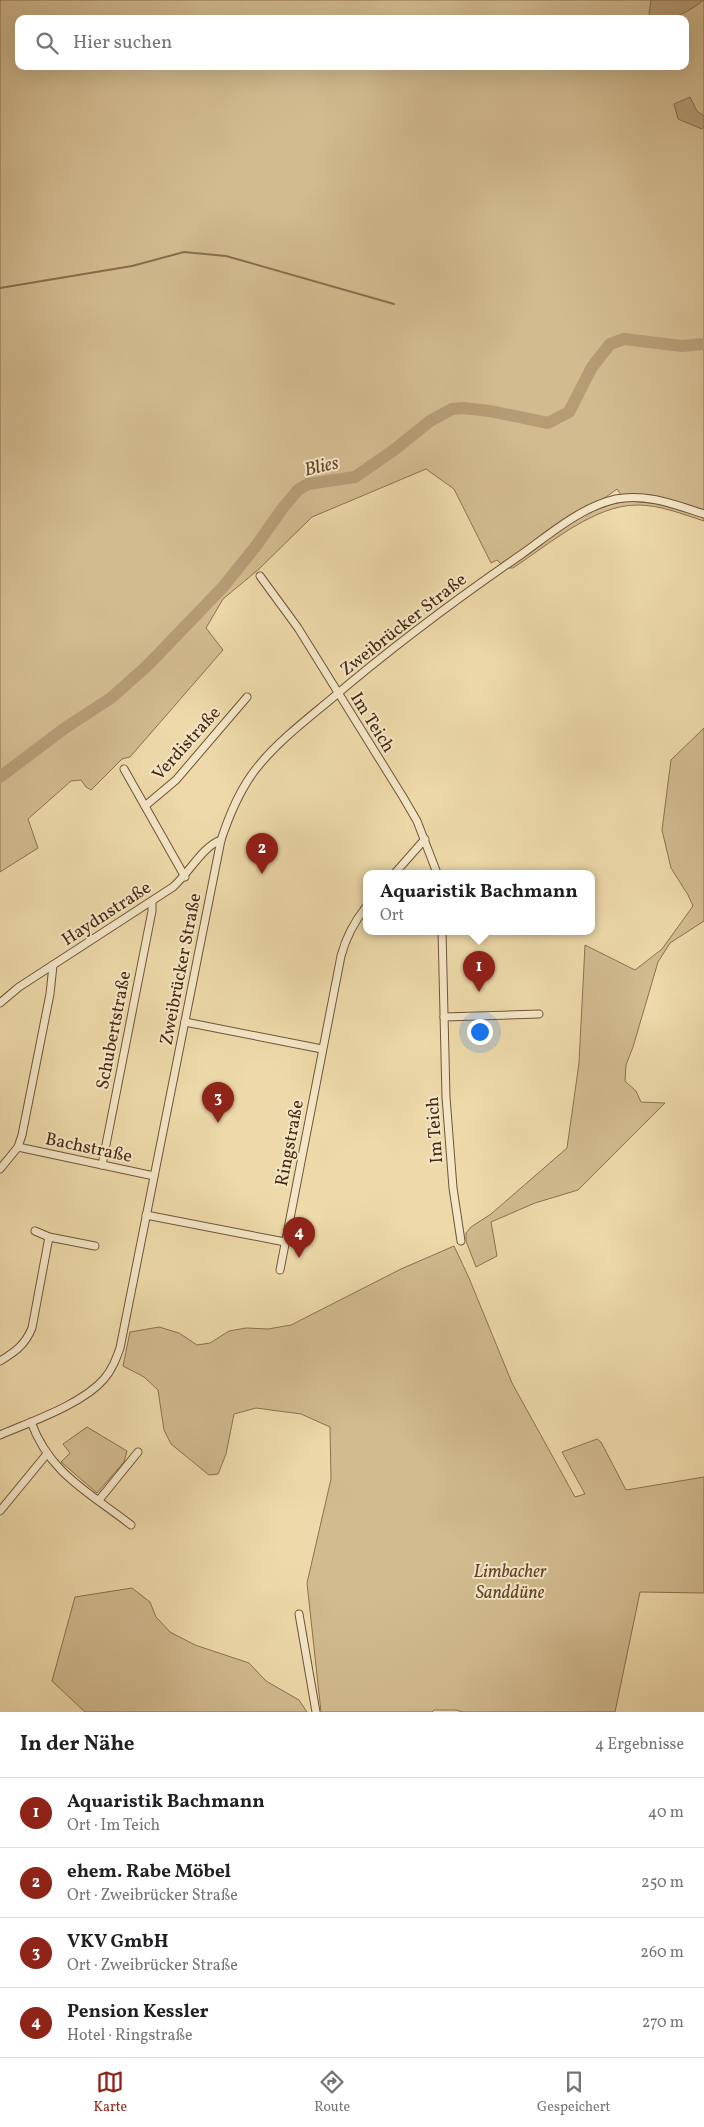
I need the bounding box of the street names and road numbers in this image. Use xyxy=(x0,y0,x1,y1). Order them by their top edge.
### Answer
street label: Zweibrücker Straße xyxy=(335,568,473,683)
street label: Im Teich xyxy=(343,688,400,758)
street label: Verdistraße xyxy=(147,701,227,787)
street label: Haydnstraße xyxy=(57,876,157,953)
street label: Zweibrücker Straße xyxy=(154,891,208,1048)
street label: Schubertstraße xyxy=(91,969,138,1092)
street label: Im Teich xyxy=(421,1095,450,1164)
street label: Ringstraße xyxy=(270,1098,311,1189)
street label: Bachstraße xyxy=(43,1127,134,1170)

